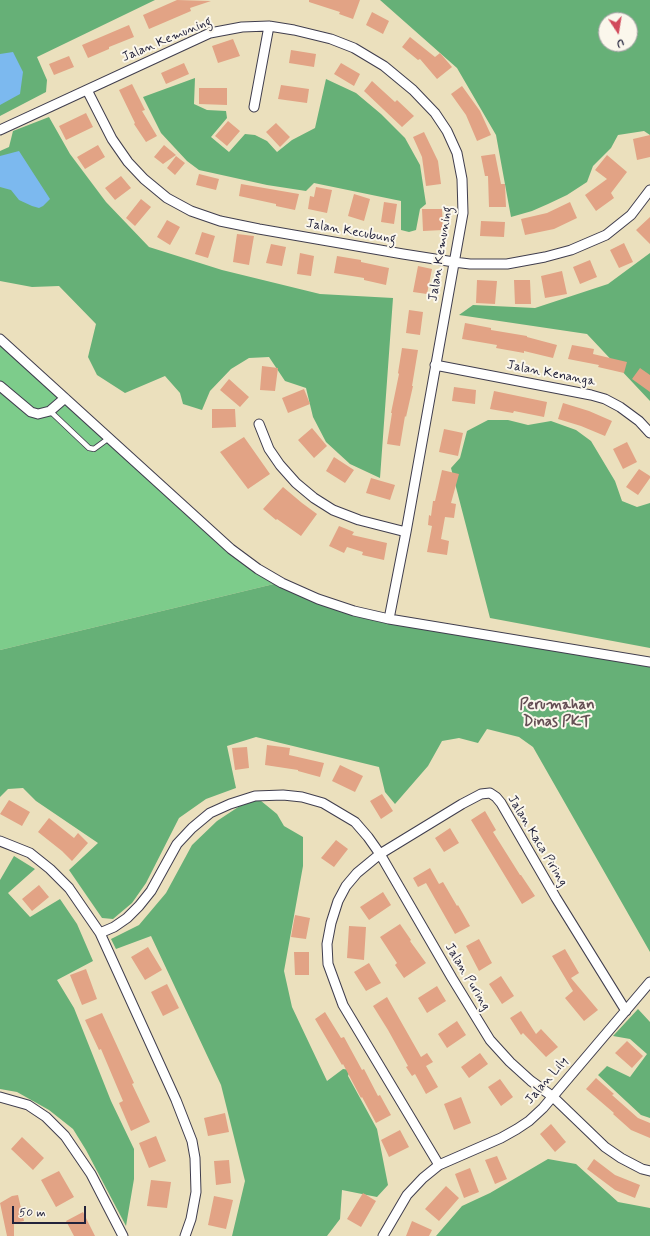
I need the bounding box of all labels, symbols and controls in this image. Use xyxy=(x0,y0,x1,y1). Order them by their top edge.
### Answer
north arrow xyxy=(598,12,638,52)
street label: Jalan Kemuning xyxy=(120,14,214,66)
text: U xyxy=(615,35,625,50)
street label: Jalan Kemuning xyxy=(426,205,456,303)
street label: Jalan Kecubung xyxy=(305,216,397,248)
street label: Jalan Kenanga xyxy=(505,358,597,390)
district label: Perumahan Dinas PKT xyxy=(519,697,595,732)
street label: Jalan Kaca Piring xyxy=(504,793,570,889)
street label: Jalan Puring xyxy=(441,941,493,1013)
street label: Jalan Lily xyxy=(522,1054,572,1108)
scale bar xyxy=(14,1198,88,1224)
text: 50 m xyxy=(19,1205,46,1221)

